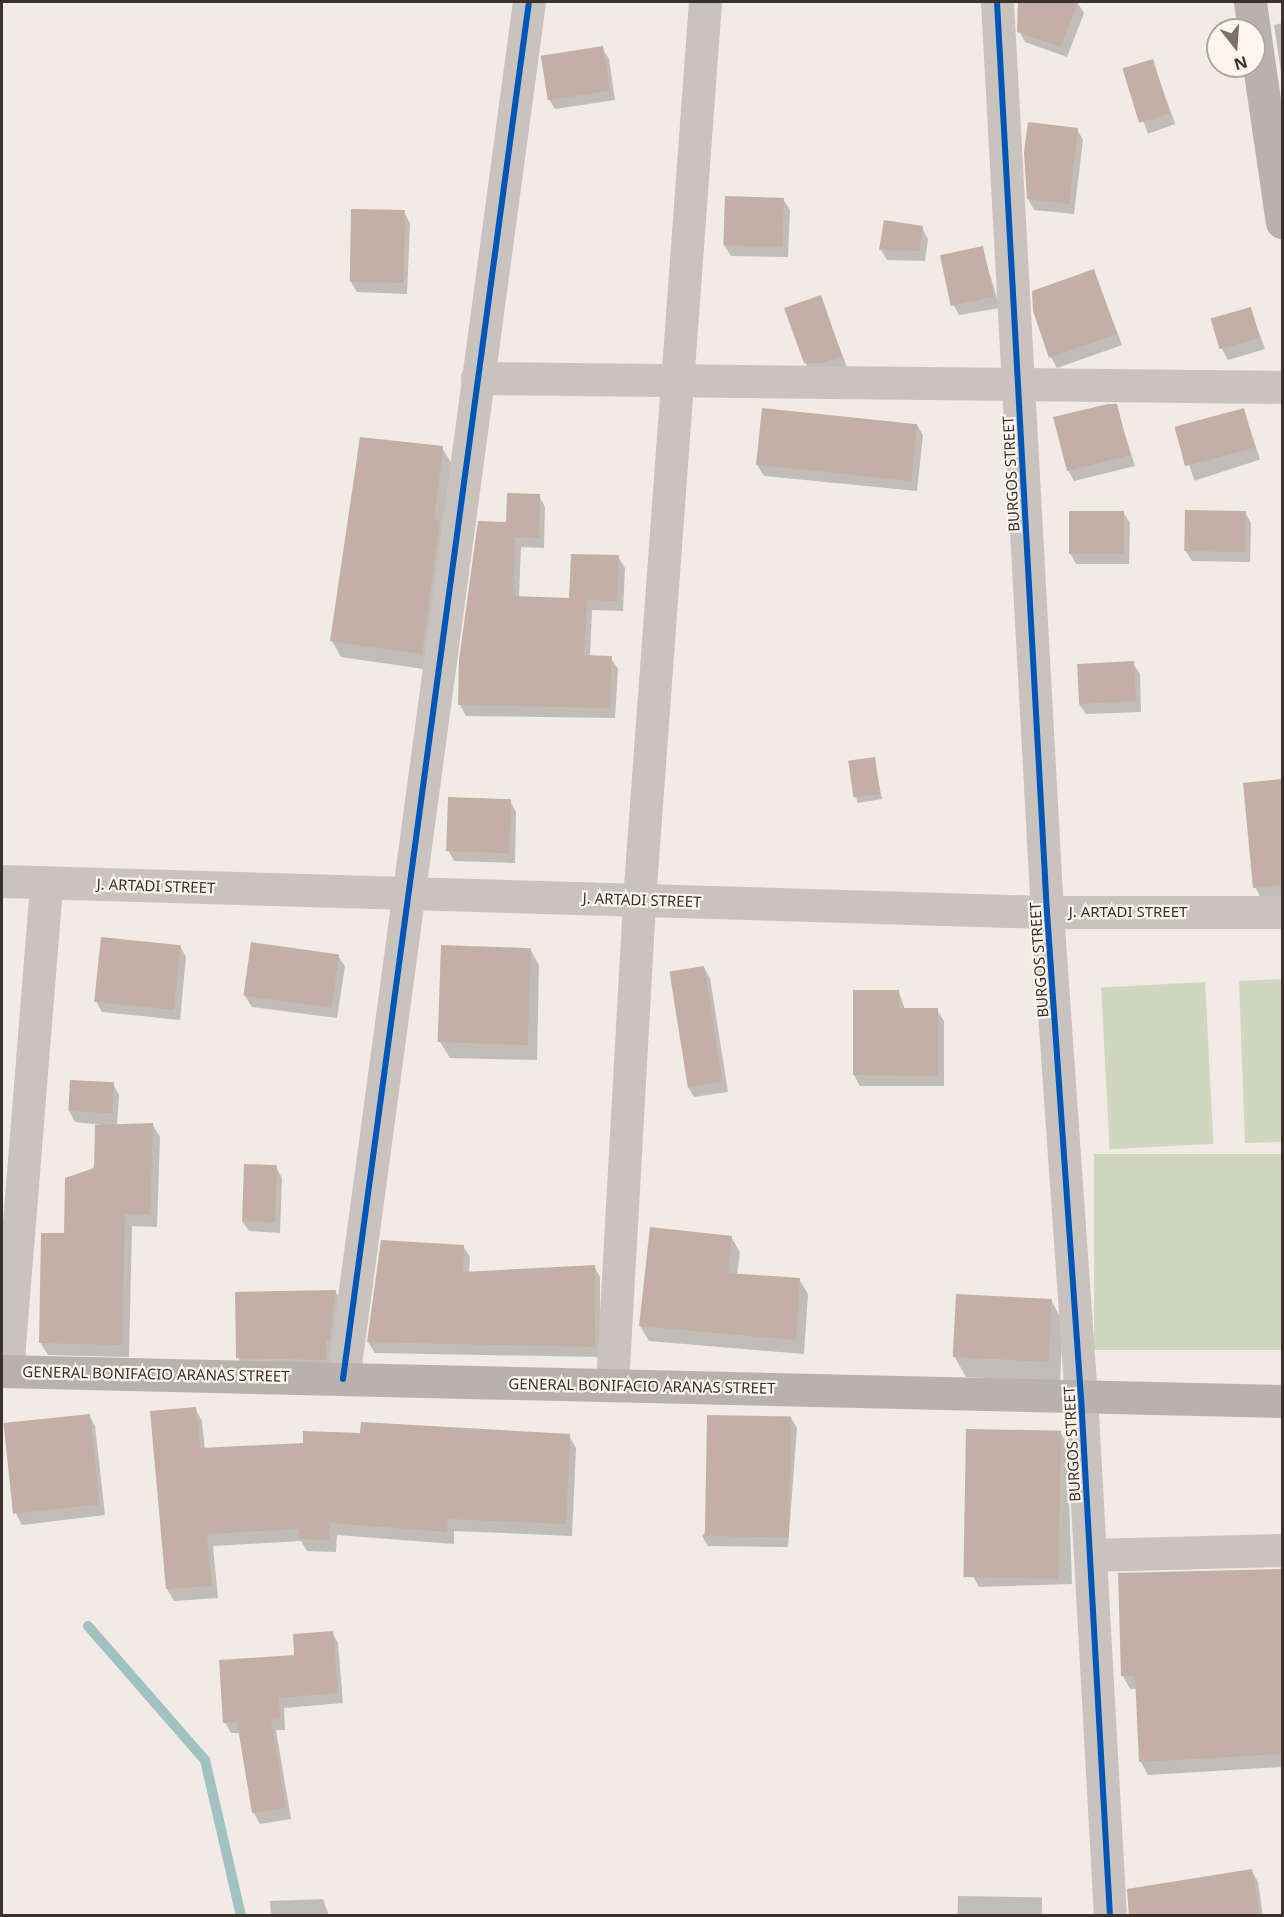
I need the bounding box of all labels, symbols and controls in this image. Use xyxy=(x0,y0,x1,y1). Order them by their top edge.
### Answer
north arrow xyxy=(1206,18,1266,78)
text: N xyxy=(1231,51,1250,76)
street label: BURGOS STREET xyxy=(999,416,1023,532)
street label: J. ARTADI STREET xyxy=(96,875,216,897)
street label: J. ARTADI STREET xyxy=(582,889,702,911)
street label: BURGOS STREET xyxy=(1026,902,1052,1018)
street label: J. ARTADI STREET xyxy=(1069,903,1187,921)
street label: GENERAL BONIFACIO ARANAS STREET xyxy=(22,1363,290,1385)
street label: GENERAL BONIFACIO ARANAS STREET xyxy=(508,1375,776,1397)
street label: BURGOS STREET xyxy=(1060,1386,1084,1502)

